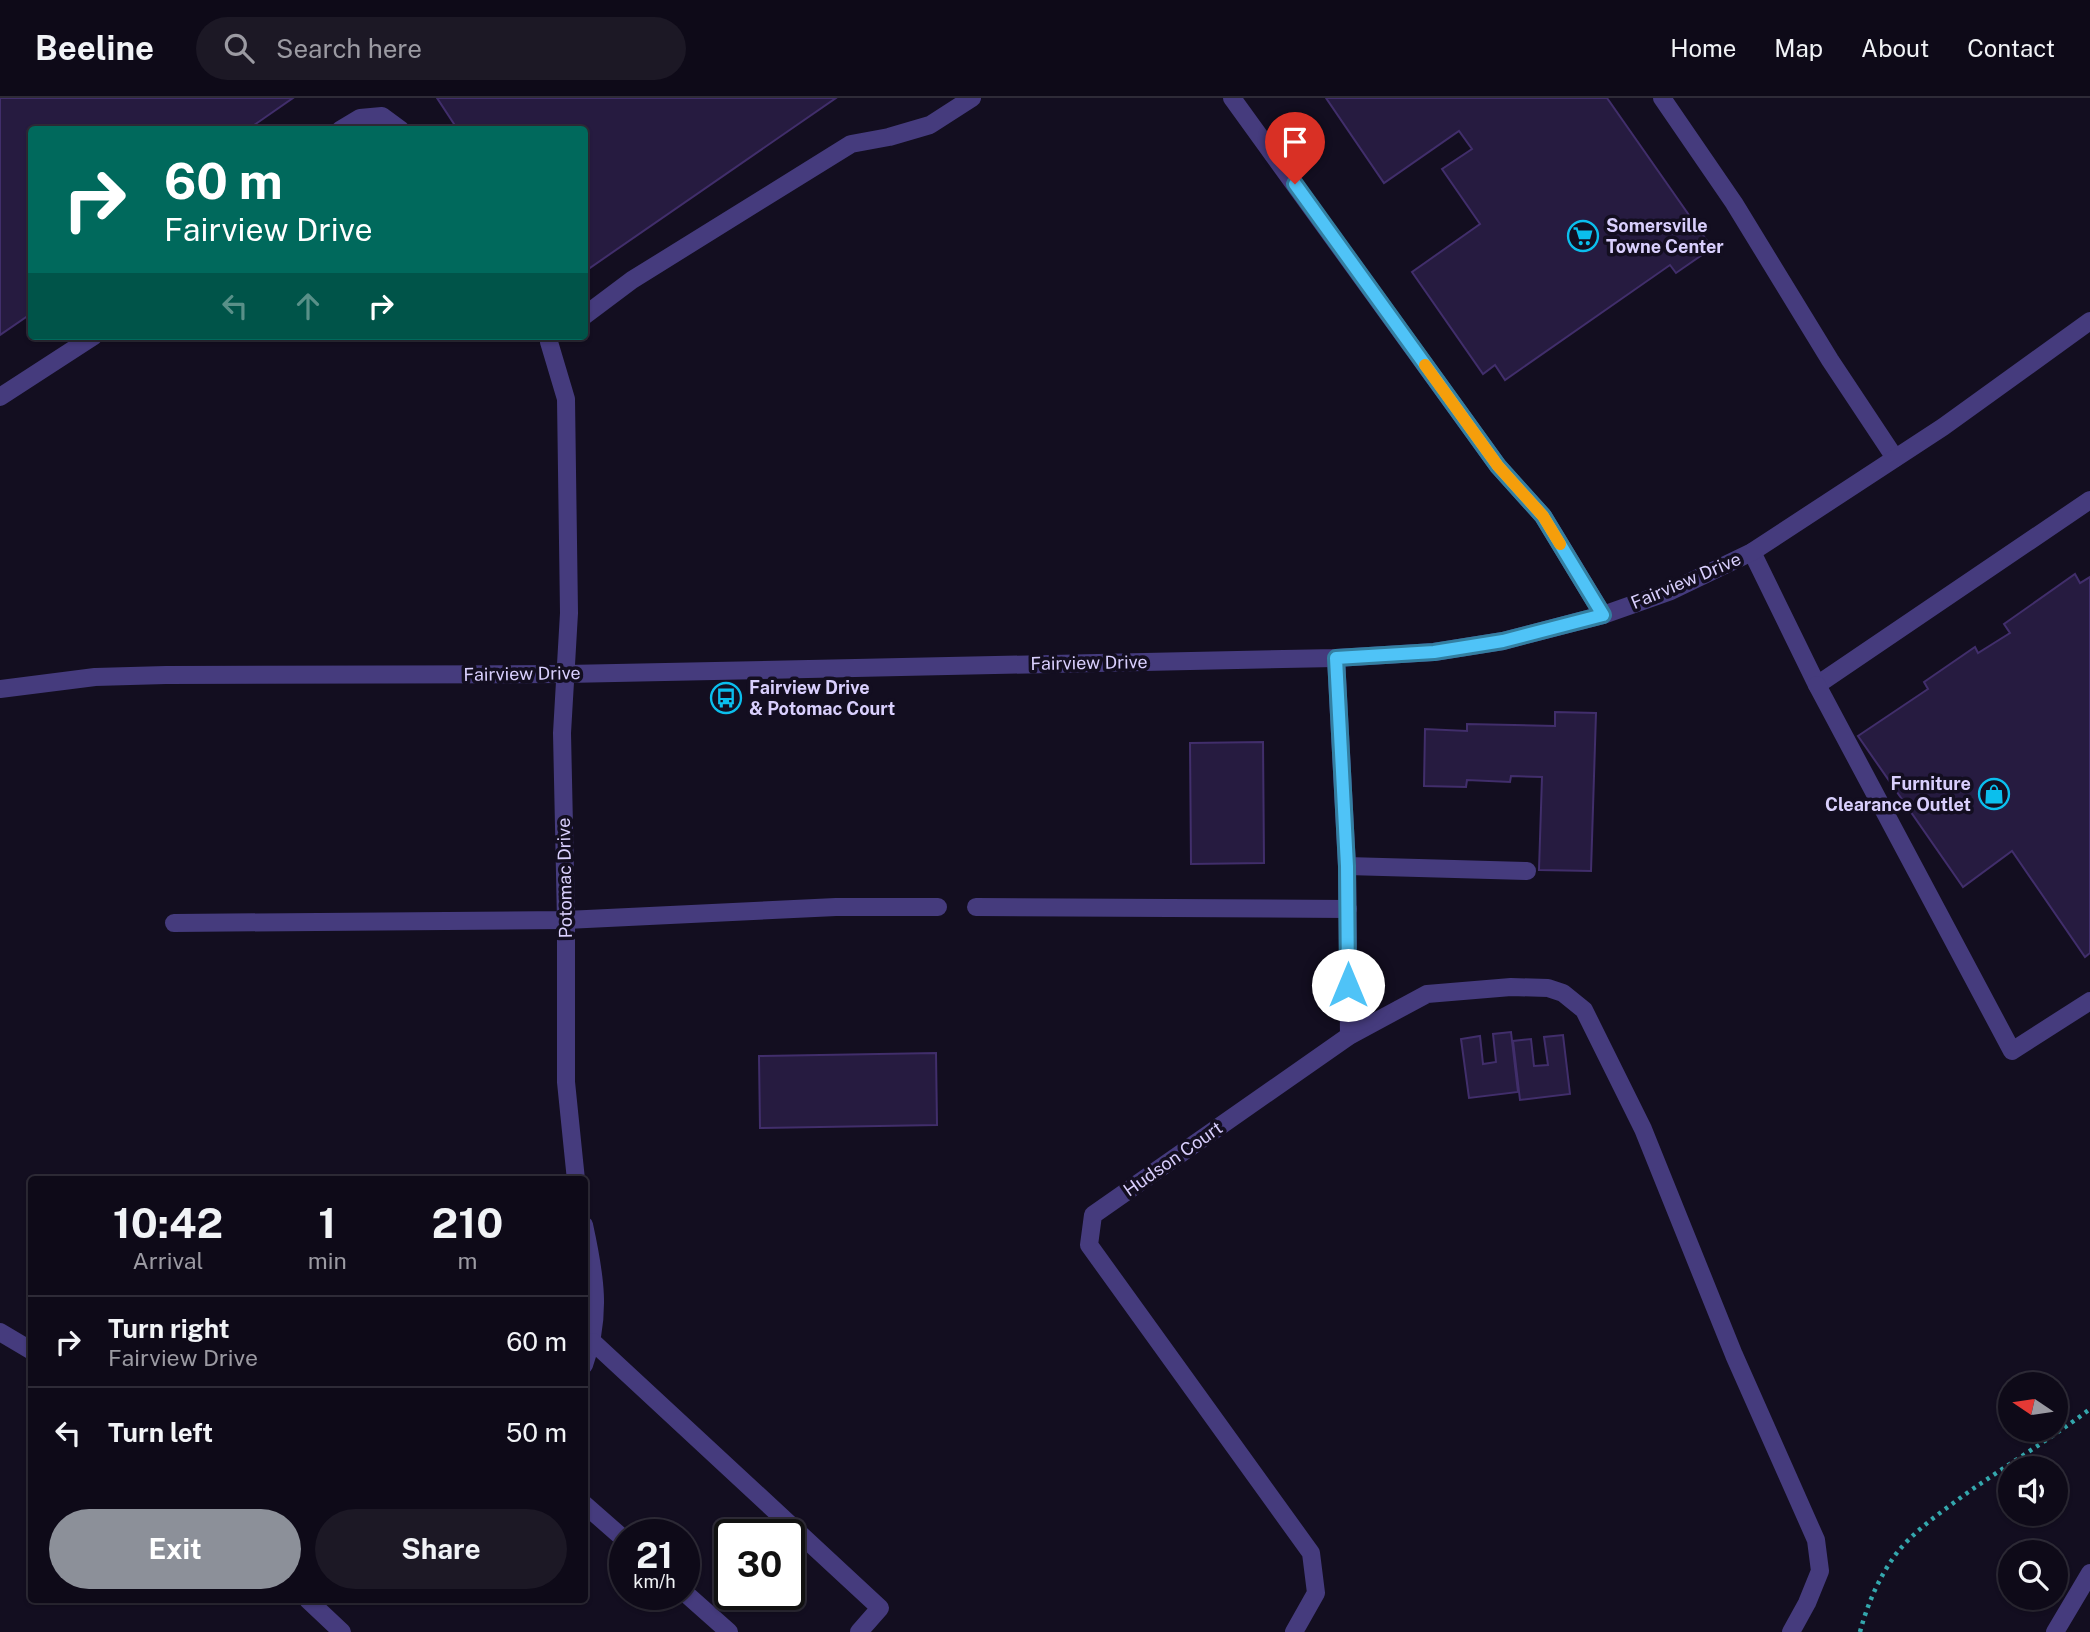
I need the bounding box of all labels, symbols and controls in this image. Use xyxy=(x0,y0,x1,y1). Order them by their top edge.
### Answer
search box xyxy=(196,17,686,80)
text: Beeline xyxy=(35,29,154,67)
icon: search xyxy=(220,29,258,67)
text: Search here xyxy=(276,33,422,64)
text: Home xyxy=(1670,34,1736,62)
text: Map xyxy=(1774,34,1823,62)
text: About xyxy=(1861,34,1929,62)
text: Contact xyxy=(1967,34,2055,62)
pin xyxy=(1265,112,1325,184)
icon: arrive xyxy=(1276,123,1314,161)
text: 60 m xyxy=(164,152,283,210)
icon: right xyxy=(49,154,140,245)
text: Fairview Drive xyxy=(164,211,373,248)
place label: Somersville Towne Center xyxy=(1606,215,1724,257)
supermarket icon: Somersville Towne Center xyxy=(1566,219,1600,253)
icon: left xyxy=(216,287,254,325)
icon: ahead xyxy=(289,287,327,325)
icon: right xyxy=(362,287,400,325)
street label: Fairview Drive xyxy=(1628,548,1744,613)
street label: Fairview Drive xyxy=(1030,651,1148,674)
street label: Fairview Drive xyxy=(463,662,581,685)
place label: Fairview Drive & Potomac Court xyxy=(749,677,895,719)
bus stop icon: Fairview Drive & Potomac Court xyxy=(709,681,743,715)
place label: Furniture Clearance Outlet xyxy=(1825,773,1971,815)
shop icon: Furniture Clearance Outlet xyxy=(1977,777,2011,811)
street label: Potomac Drive xyxy=(553,818,576,938)
position arrow xyxy=(1311,948,1385,1022)
street label: Hudson Court xyxy=(1119,1117,1226,1200)
text: 10:42 xyxy=(113,1198,223,1247)
text: 1 xyxy=(318,1198,336,1247)
text: 210 xyxy=(432,1198,503,1247)
text: Arrival xyxy=(132,1247,203,1274)
text: min xyxy=(308,1247,347,1274)
text: m xyxy=(457,1247,477,1274)
text: Turn right xyxy=(108,1313,230,1344)
icon: right xyxy=(49,1323,87,1361)
text: 60 m xyxy=(506,1326,567,1357)
text: Fairview Drive xyxy=(108,1344,258,1371)
north arrow xyxy=(1998,1372,2068,1442)
map controls xyxy=(1998,1372,2068,1610)
icon: left xyxy=(49,1414,87,1452)
text: Turn left xyxy=(108,1417,213,1448)
text: 50 m xyxy=(506,1417,567,1448)
button: sound xyxy=(1998,1456,2068,1526)
button: Exit xyxy=(49,1509,301,1589)
button: Share xyxy=(315,1509,567,1589)
speed limit sign: 30 xyxy=(714,1519,805,1610)
text: 21 xyxy=(636,1535,673,1576)
button: search xyxy=(1998,1540,2068,1610)
text: km/h xyxy=(633,1571,676,1592)

